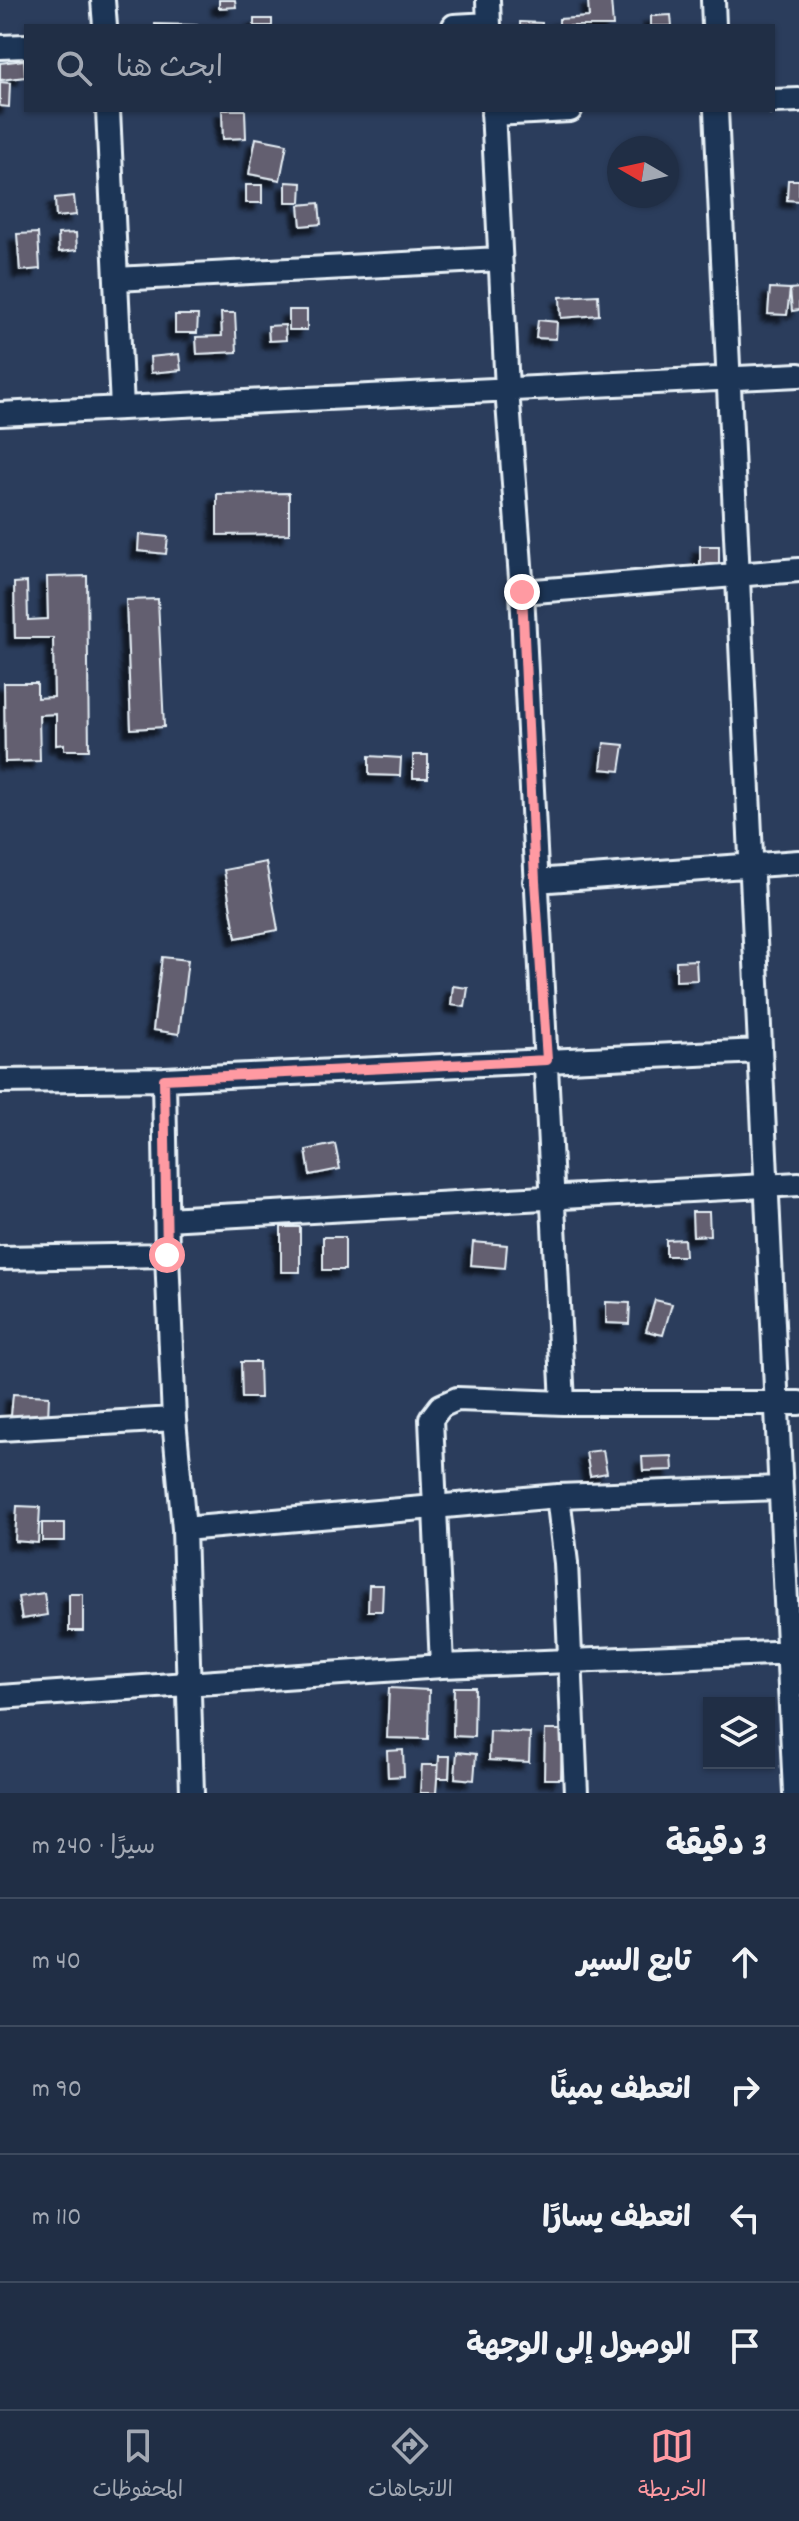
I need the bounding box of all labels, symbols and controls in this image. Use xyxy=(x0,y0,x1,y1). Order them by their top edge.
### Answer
search box xyxy=(24,24,775,112)
icon: search xyxy=(52,46,96,90)
text: ابحث هنا xyxy=(116,49,223,92)
north arrow xyxy=(607,136,679,208)
route end xyxy=(504,574,540,610)
route start xyxy=(149,1237,185,1273)
map controls xyxy=(703,1697,775,1769)
button: layers xyxy=(703,1697,775,1769)
text: 3 دقيقة xyxy=(666,1823,767,1872)
text: سيرًا · 240 m xyxy=(32,1829,155,1866)
icon: ahead xyxy=(723,1940,767,1984)
text: تابع السير xyxy=(577,1943,691,1986)
text: 40 m xyxy=(32,1944,81,1981)
icon: right xyxy=(723,2068,767,2112)
text: انعطف يمينًا xyxy=(550,2071,691,2114)
text: 90 m xyxy=(32,2072,82,2109)
icon: left xyxy=(723,2196,767,2240)
text: انعطف يسارًا xyxy=(542,2199,691,2242)
text: 110 m xyxy=(32,2200,81,2237)
icon: arrive xyxy=(723,2324,767,2368)
text: الوصول إلى الوجهة xyxy=(466,2327,691,2370)
tab: المحفوظات xyxy=(92,2424,183,2508)
tab: الاتجاهات xyxy=(368,2424,453,2508)
tab: الخريطة xyxy=(638,2424,707,2508)

